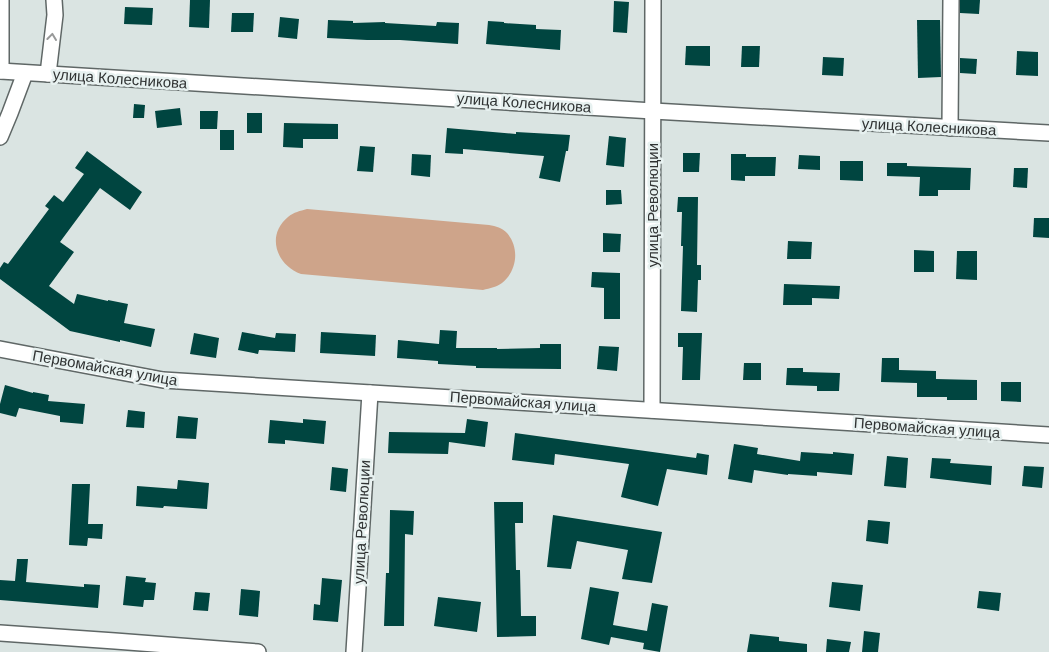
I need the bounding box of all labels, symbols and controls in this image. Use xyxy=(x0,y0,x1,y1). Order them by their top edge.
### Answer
one-way arrow xyxy=(46,33,57,41)
street label: улица Колесникова xyxy=(52,65,188,92)
street label: улица Колесникова xyxy=(456,89,592,116)
street label: улица Колесникова xyxy=(861,114,997,139)
street label: улица Революции xyxy=(644,143,661,267)
street label: Первомайская улица xyxy=(31,346,180,389)
street label: Первомайская улица xyxy=(449,388,598,415)
street label: Первомайская улица xyxy=(853,414,1002,441)
street label: улица Революции xyxy=(350,459,373,584)

